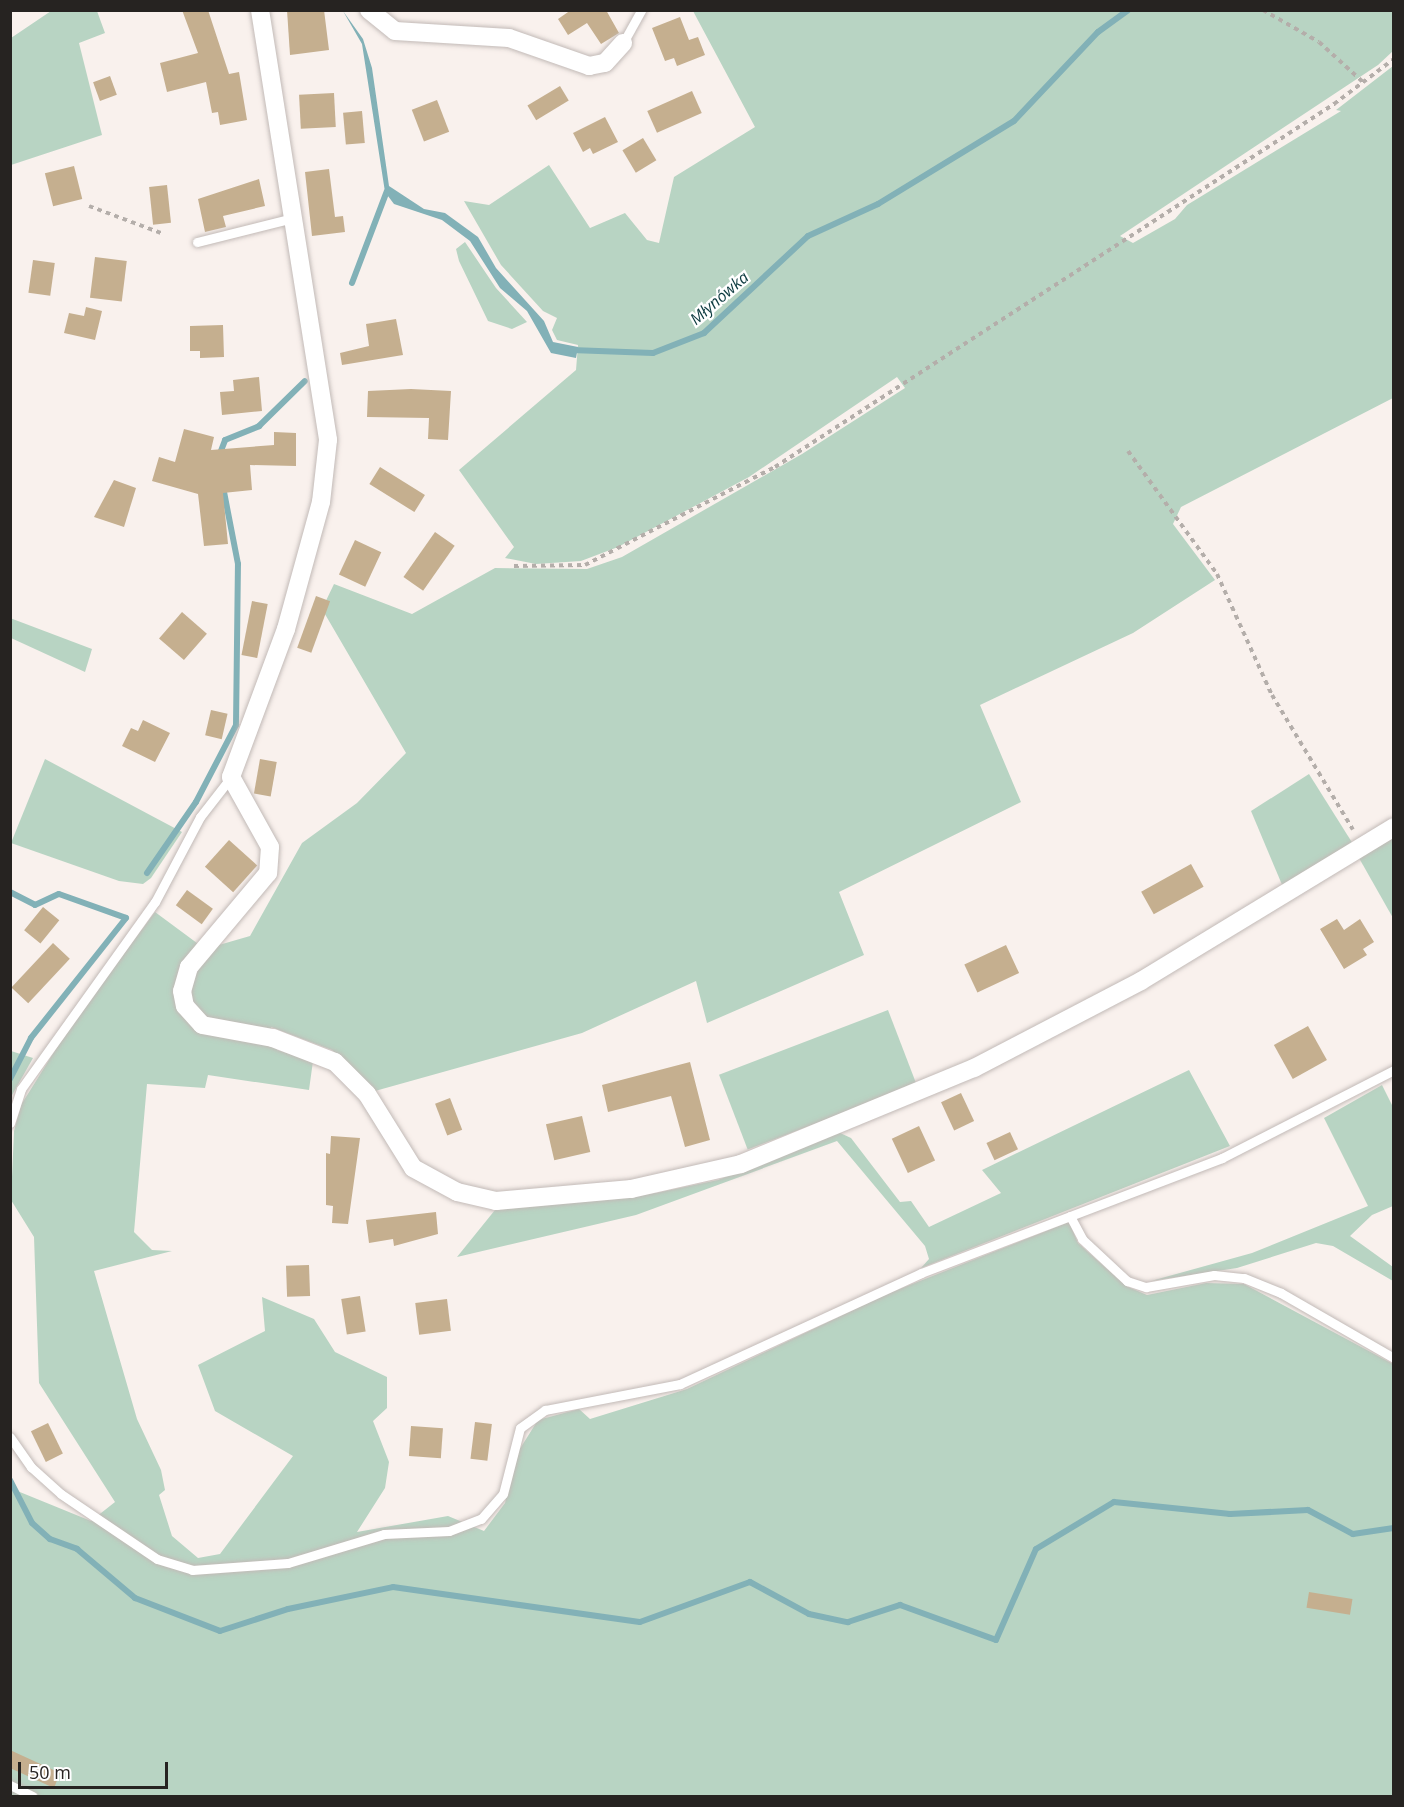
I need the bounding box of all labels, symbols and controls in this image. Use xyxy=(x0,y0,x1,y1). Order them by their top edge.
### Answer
water label: Młynówka xyxy=(686,267,752,329)
scale bar xyxy=(21,1750,171,1788)
text: 50 m xyxy=(29,1760,71,1784)

